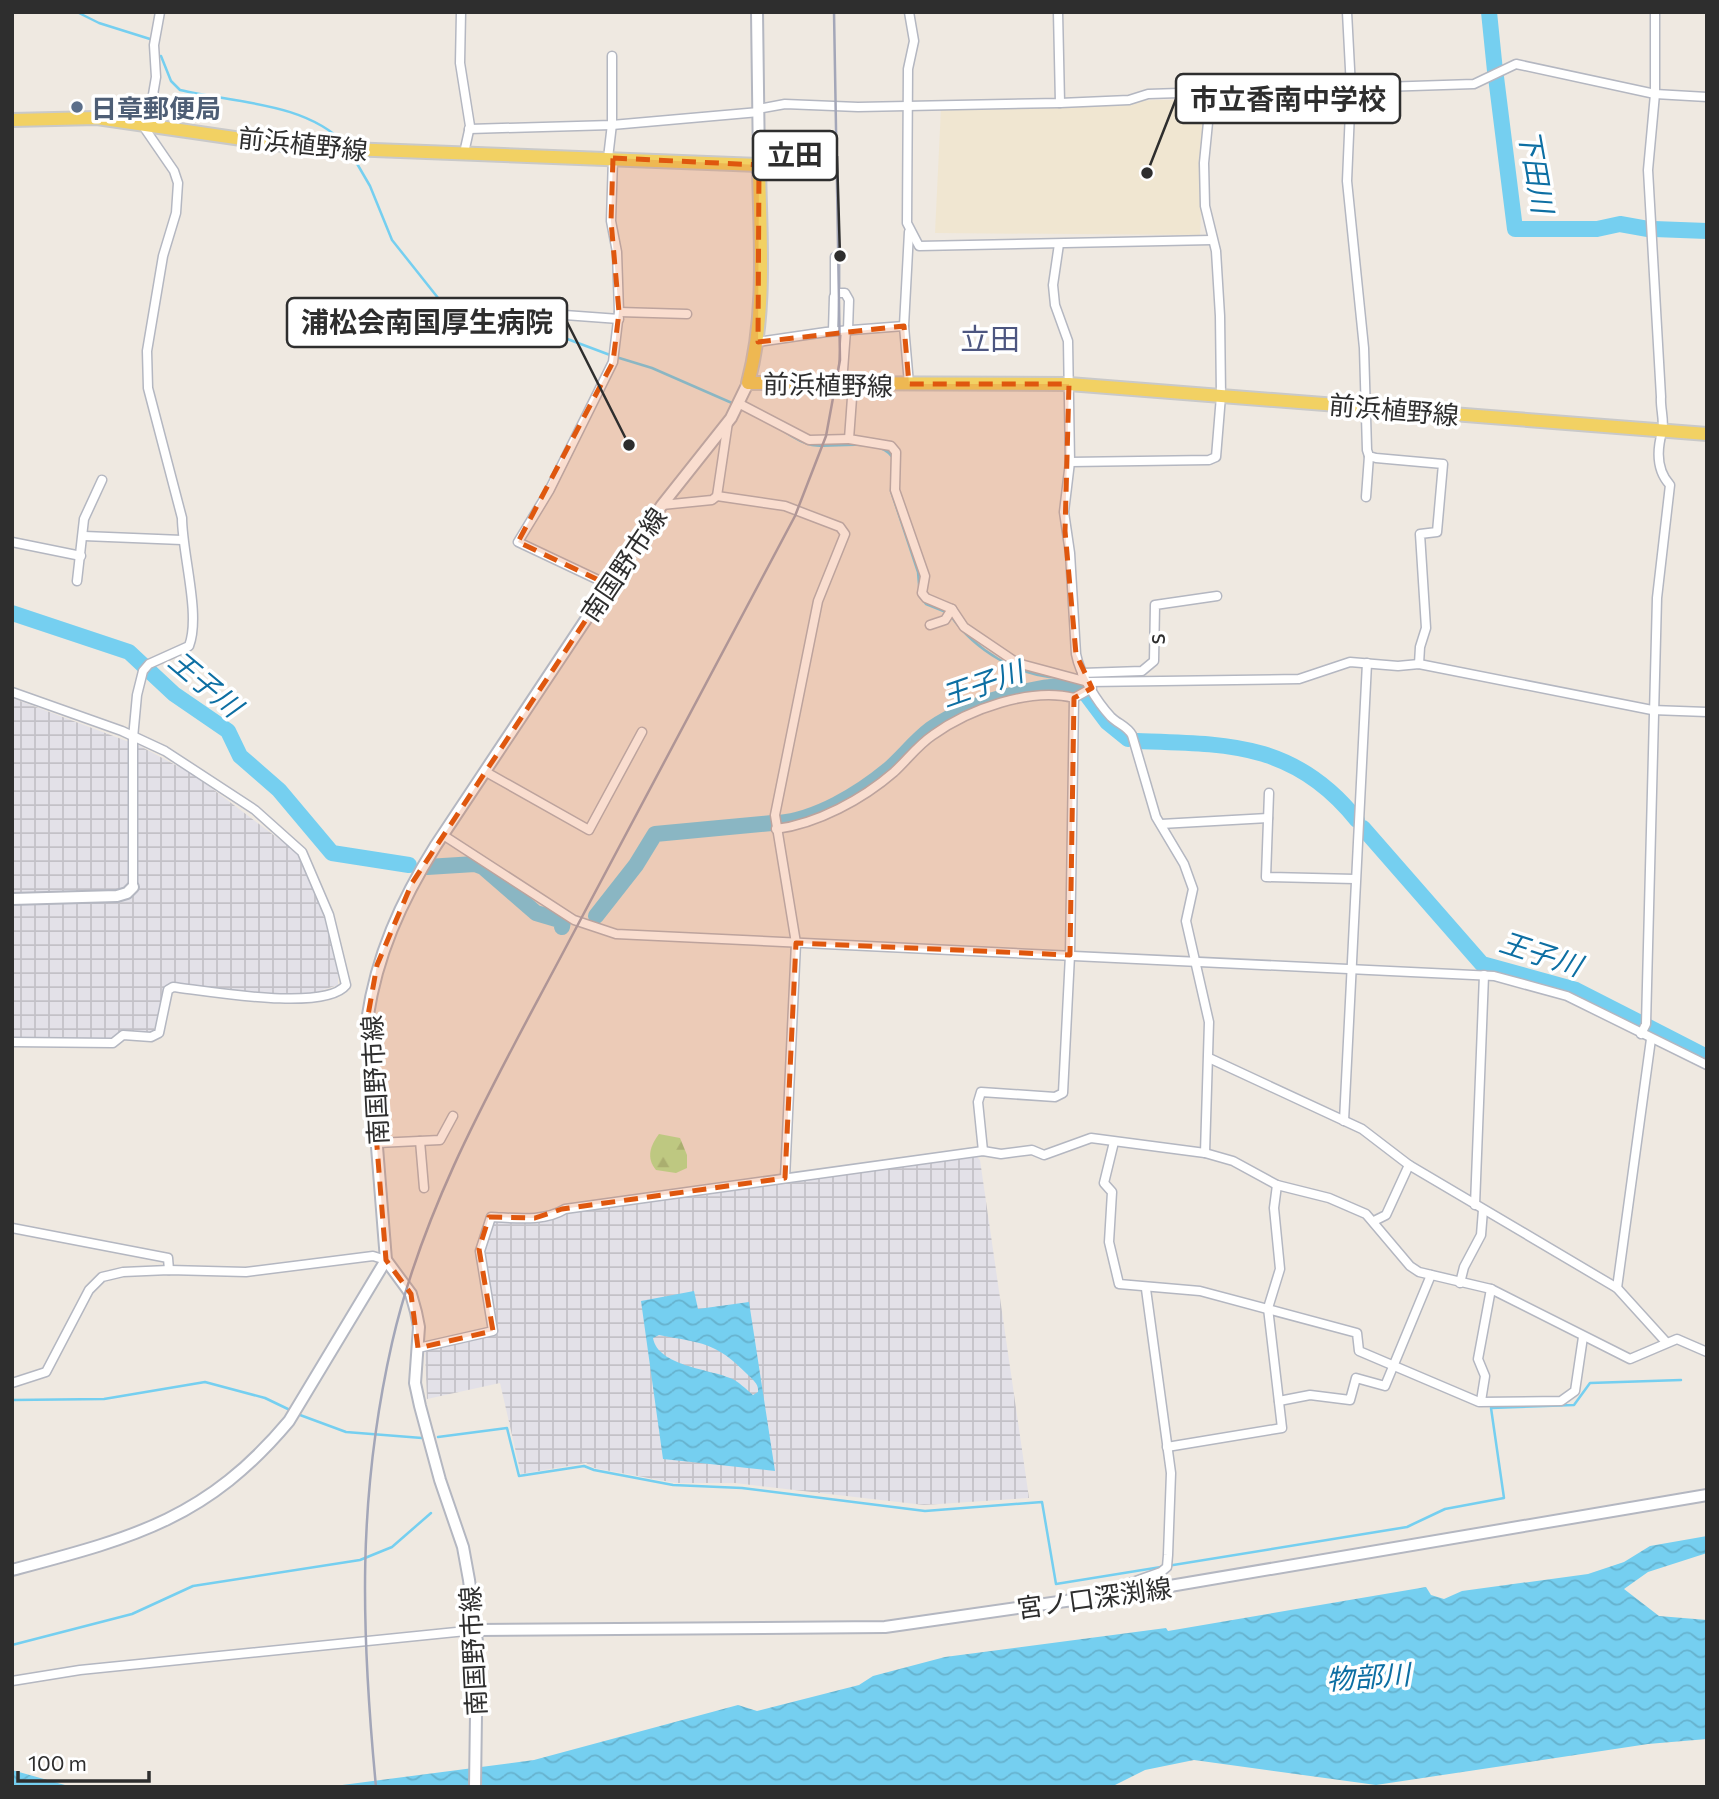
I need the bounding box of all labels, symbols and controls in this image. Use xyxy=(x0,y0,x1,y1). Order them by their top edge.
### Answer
callout: 市立香南中学校 xyxy=(1176,74,1400,123)
text: 市立香南中学校 xyxy=(1190,81,1386,115)
place label: 日章郵便局 xyxy=(91,92,221,123)
marker: 日章郵便局 xyxy=(69,99,85,115)
street label: 前浜植野線 xyxy=(237,121,369,165)
water label: 下田川 xyxy=(1513,127,1562,218)
callout: 立田 xyxy=(753,131,837,180)
text: 立田 xyxy=(767,137,823,171)
callout: 浦松会南国厚生病院 xyxy=(287,298,567,347)
text: 浦松会南国厚生病院 xyxy=(301,304,553,338)
district label: 立田 xyxy=(960,319,1020,356)
street label: 前浜植野線 xyxy=(763,367,893,401)
street label: 前浜植野線 xyxy=(1328,388,1460,430)
street label: 南国野市線 xyxy=(574,501,672,627)
street label: s xyxy=(1139,633,1170,645)
water label: 王子川 xyxy=(163,643,251,725)
water label: 王子川 xyxy=(937,652,1030,713)
water label: 王子川 xyxy=(1496,924,1589,983)
street label: 南国野市線 xyxy=(355,1014,393,1146)
street label: 宮ノ口深渕線 xyxy=(1015,1571,1173,1623)
street label: 南国野市線 xyxy=(453,1585,491,1717)
water label: 物部川 xyxy=(1325,1656,1414,1696)
scale bar xyxy=(18,1740,149,1784)
text: 100 m xyxy=(28,1750,87,1775)

